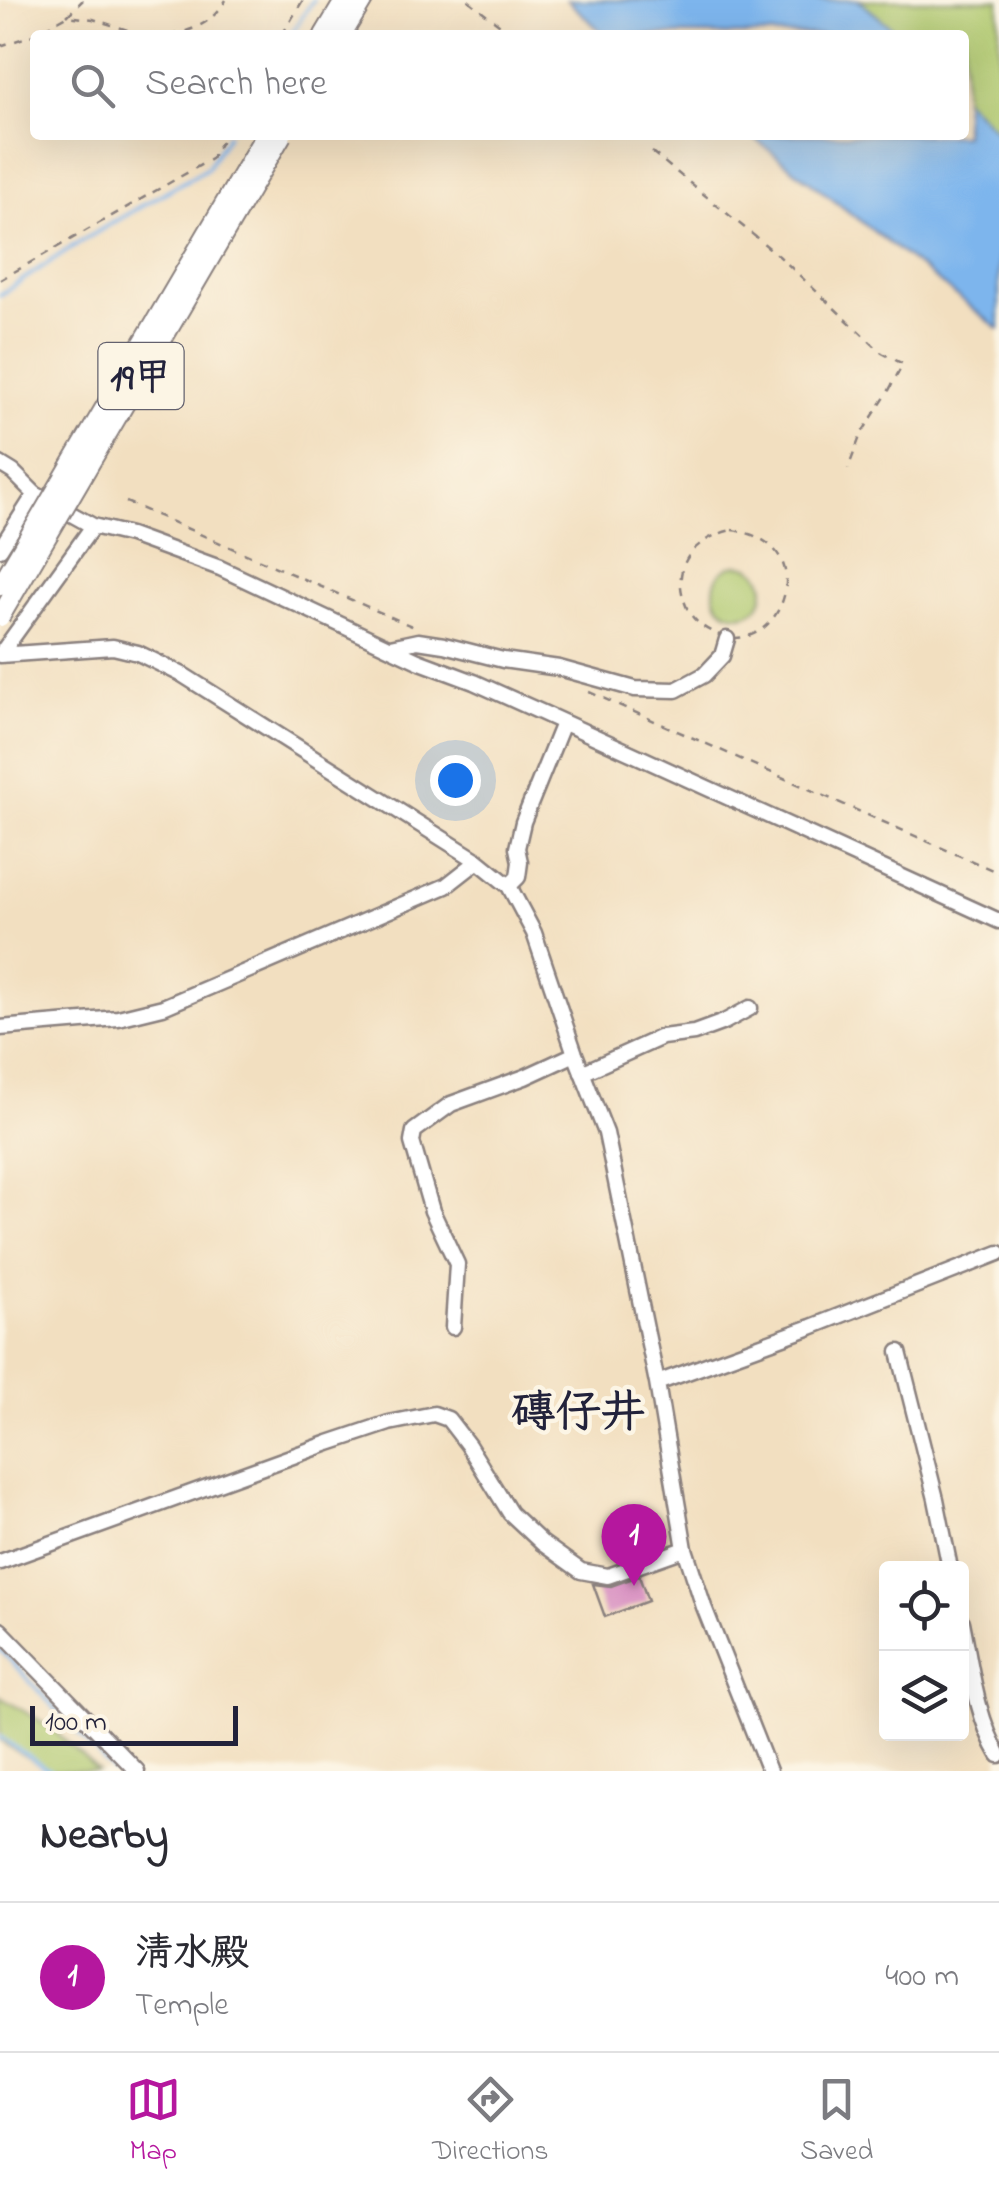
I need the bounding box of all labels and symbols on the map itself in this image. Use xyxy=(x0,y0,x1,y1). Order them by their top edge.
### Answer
road number: 19甲 xyxy=(98,343,184,409)
your location xyxy=(430,755,481,806)
district label: 磚仔井 xyxy=(510,1382,646,1448)
pin: 1 xyxy=(602,1504,666,1586)
scale bar xyxy=(30,1701,238,1746)

